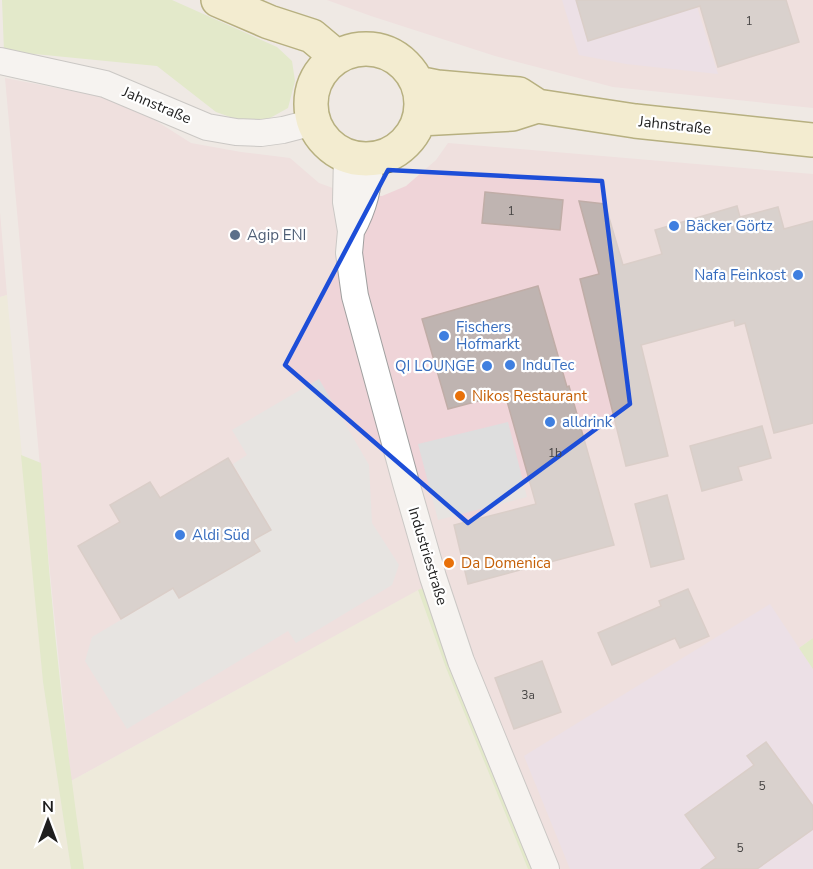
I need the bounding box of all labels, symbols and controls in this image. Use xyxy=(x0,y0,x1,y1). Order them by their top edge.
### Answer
house number: 1 xyxy=(745,13,753,29)
street label: Jahnstraße xyxy=(119,81,194,128)
street label: Jahnstraße xyxy=(637,111,712,139)
house number: 1 xyxy=(507,203,515,219)
place label: Bäcker Görtz xyxy=(686,216,773,236)
marker: Bäcker Görtz xyxy=(667,219,681,233)
place label: Agip ENI xyxy=(247,225,306,245)
marker: Agip ENI xyxy=(228,228,242,242)
place label: Nafa Feinkost xyxy=(694,265,787,285)
marker: Nafa Feinkost xyxy=(791,268,805,282)
place label: Fischers Hofmarkt xyxy=(456,317,520,354)
marker: Fischers Hofmarkt xyxy=(437,329,451,343)
place label: InduTec xyxy=(522,355,574,375)
place label: QI LOUNGE xyxy=(395,356,475,376)
marker: InduTec xyxy=(503,358,517,372)
marker: QI LOUNGE xyxy=(480,359,494,373)
place label: Nikos Restaurant xyxy=(472,386,588,406)
marker: Nikos Restaurant xyxy=(453,389,467,403)
place label: alldrink xyxy=(562,412,613,432)
marker: alldrink xyxy=(543,415,557,429)
house number: 1b xyxy=(548,445,562,461)
street label: Industriestraße xyxy=(404,504,452,608)
place label: Aldi Süd xyxy=(192,525,250,545)
marker: Aldi Süd xyxy=(173,528,187,542)
place label: Da Domenica xyxy=(461,553,551,573)
marker: Da Domenica xyxy=(442,556,456,570)
house number: 3a xyxy=(521,687,535,703)
house number: 5 xyxy=(758,778,766,794)
north arrow xyxy=(18,791,78,851)
text: N xyxy=(42,796,54,818)
house number: 5 xyxy=(736,840,744,856)

